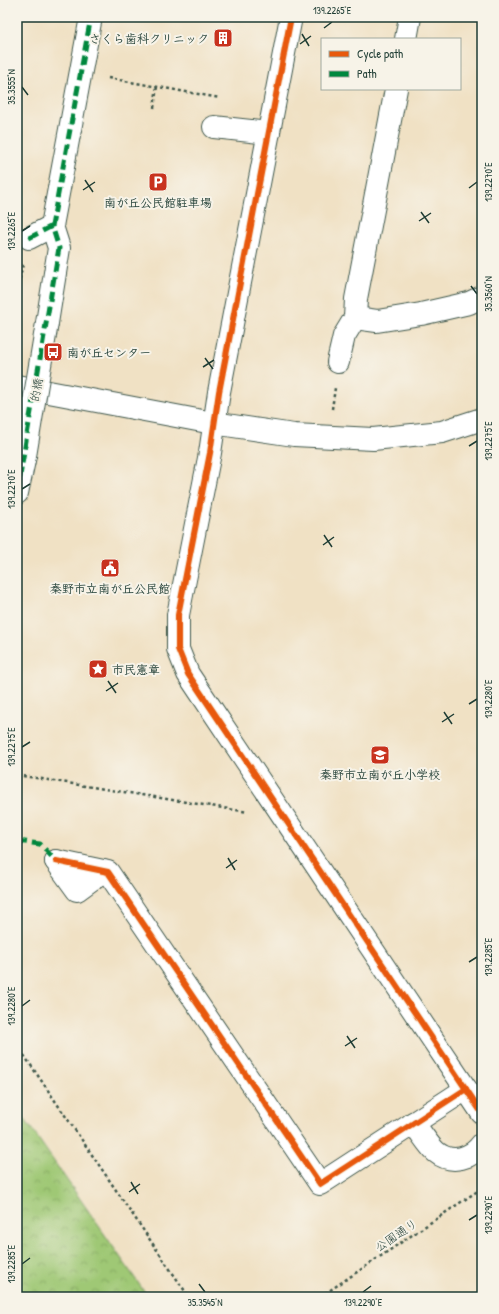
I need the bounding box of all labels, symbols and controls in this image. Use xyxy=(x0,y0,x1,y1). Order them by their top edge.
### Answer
text: 139.2265°E xyxy=(313,4,352,17)
building icon: さくら歯科クリニック xyxy=(212,27,234,49)
place label: さくら歯科クリニック xyxy=(89,30,209,47)
legend xyxy=(321,38,461,90)
text: Cycle path xyxy=(357,45,403,62)
text: Path xyxy=(357,65,377,82)
text: 35.3555°N xyxy=(5,69,18,105)
text: 139.2270°E xyxy=(482,162,495,202)
parking icon: 南が丘公民館駐車場 xyxy=(147,171,169,193)
place label: 南が丘公民館駐車場 xyxy=(104,194,212,211)
text: 139.2265°E xyxy=(5,211,18,250)
text: 35.3560°N xyxy=(482,276,495,312)
bus stop icon: 南が丘センター xyxy=(42,341,64,363)
place label: 南が丘センター xyxy=(67,344,151,361)
street label: 的橋 xyxy=(26,377,46,403)
text: 139.2275°E xyxy=(482,421,495,461)
text: 139.2270°E xyxy=(5,469,18,509)
public building icon: 秦野市立南が丘公民館 xyxy=(99,557,121,579)
place label: 秦野市立南が丘公民館 xyxy=(50,580,170,597)
place icon: 市民憲章 xyxy=(87,658,109,680)
place label: 市民憲章 xyxy=(112,661,160,678)
text: 139.2280°E xyxy=(482,679,495,718)
text: 139.2275°E xyxy=(5,727,18,767)
school or university icon: 秦野市立南が丘小学校 xyxy=(369,744,391,766)
place label: 秦野市立南が丘小学校 xyxy=(320,766,440,783)
text: 139.2285°E xyxy=(482,937,495,976)
text: 139.2280°E xyxy=(5,986,18,1025)
text: 139.2290°E xyxy=(482,1195,495,1234)
street label: 公園通り xyxy=(371,1215,421,1255)
text: 139.2285°E xyxy=(5,1244,18,1283)
text: 35.3545°N xyxy=(187,1296,223,1309)
text: 139.2290°E xyxy=(344,1296,383,1309)

